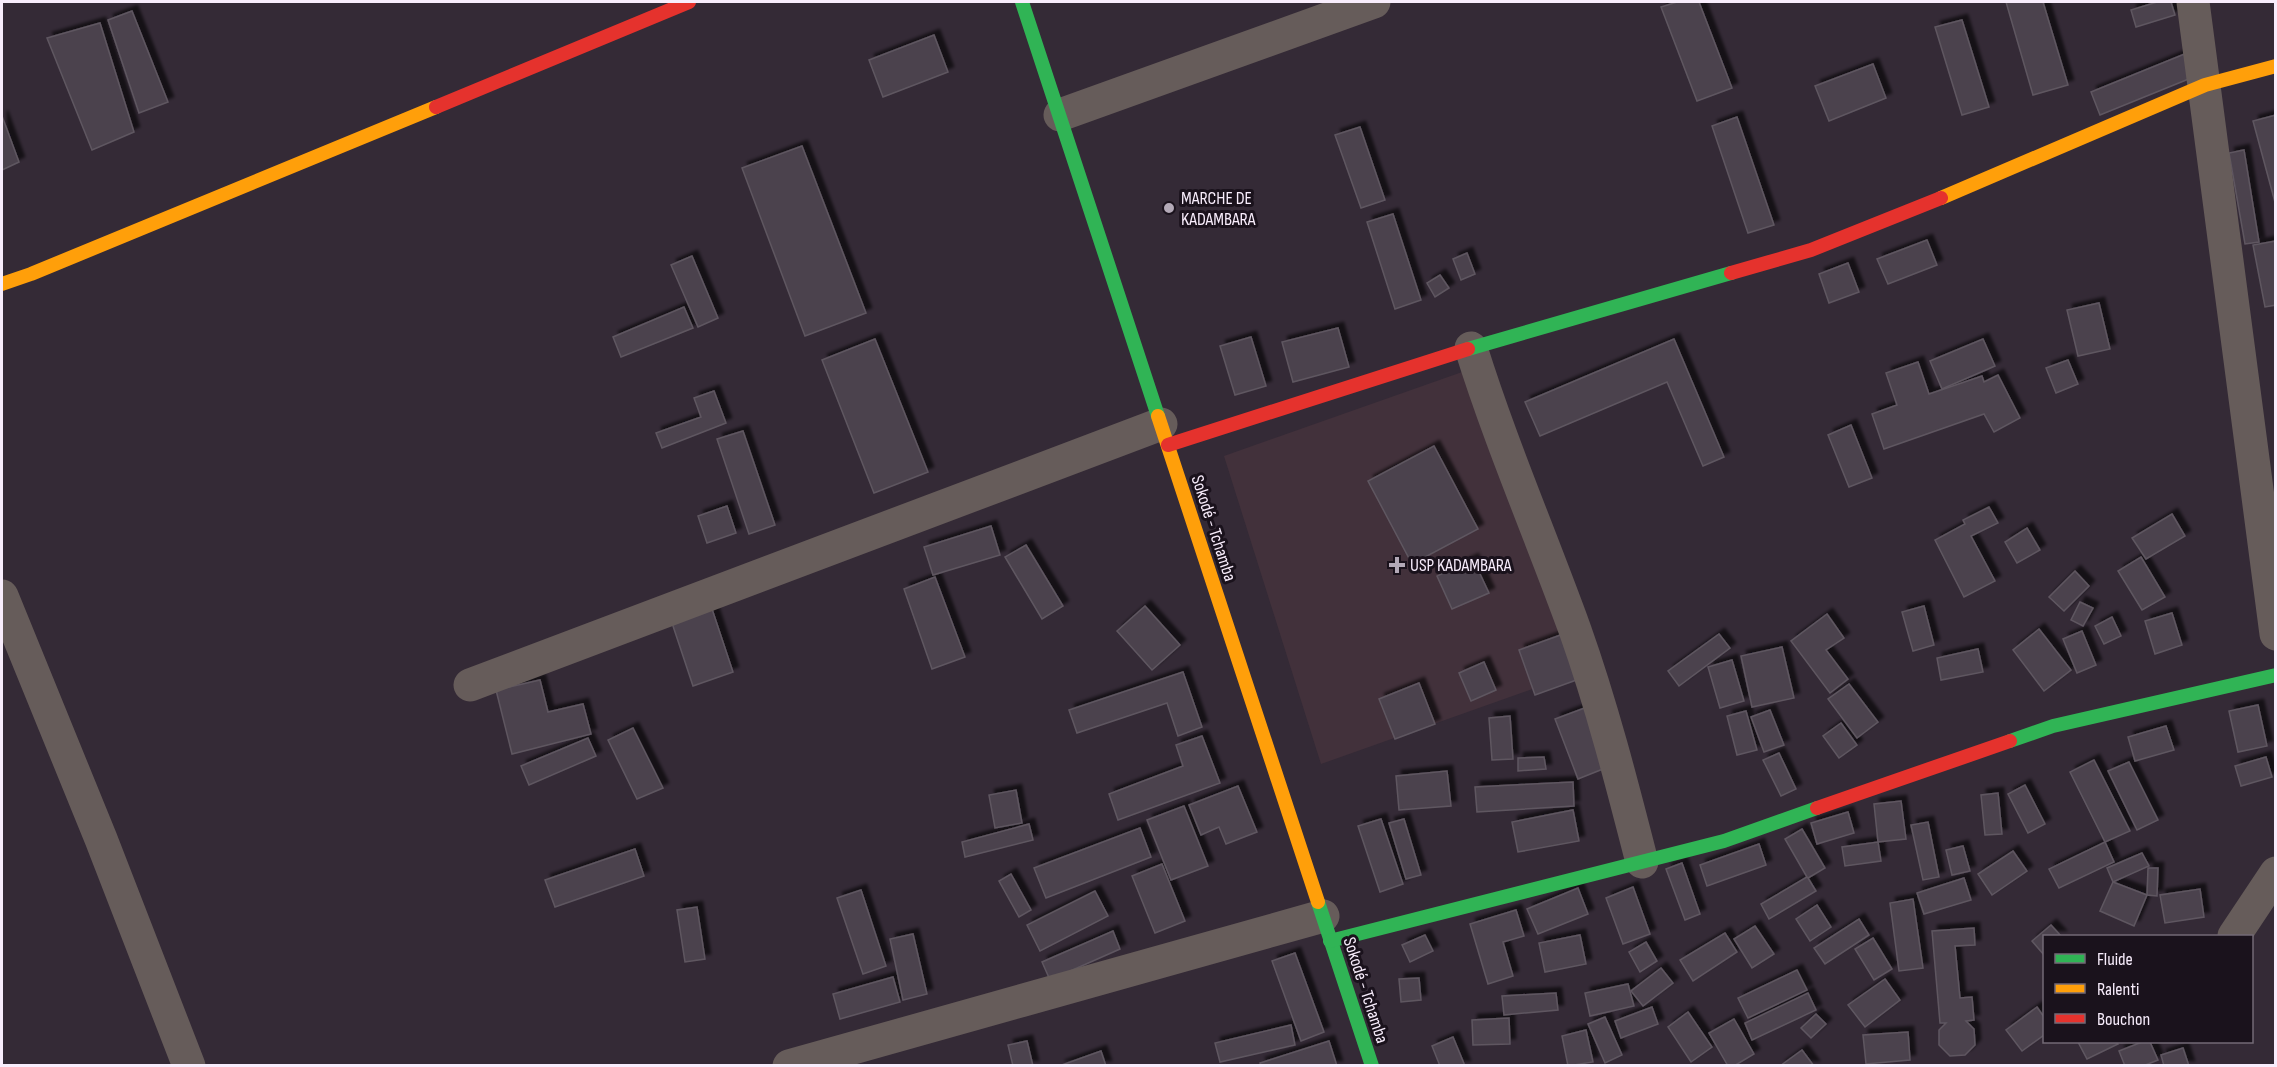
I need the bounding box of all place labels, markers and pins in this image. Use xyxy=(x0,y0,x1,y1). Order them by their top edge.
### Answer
place label: MARCHE DE KADAMBARA xyxy=(1181,188,1256,230)
marker: MARCHE DE KADAMBARA xyxy=(1162,201,1176,215)
place label: USP KADAMBARA xyxy=(1410,555,1512,576)
marker: USP KADAMBARA xyxy=(1388,556,1406,574)

